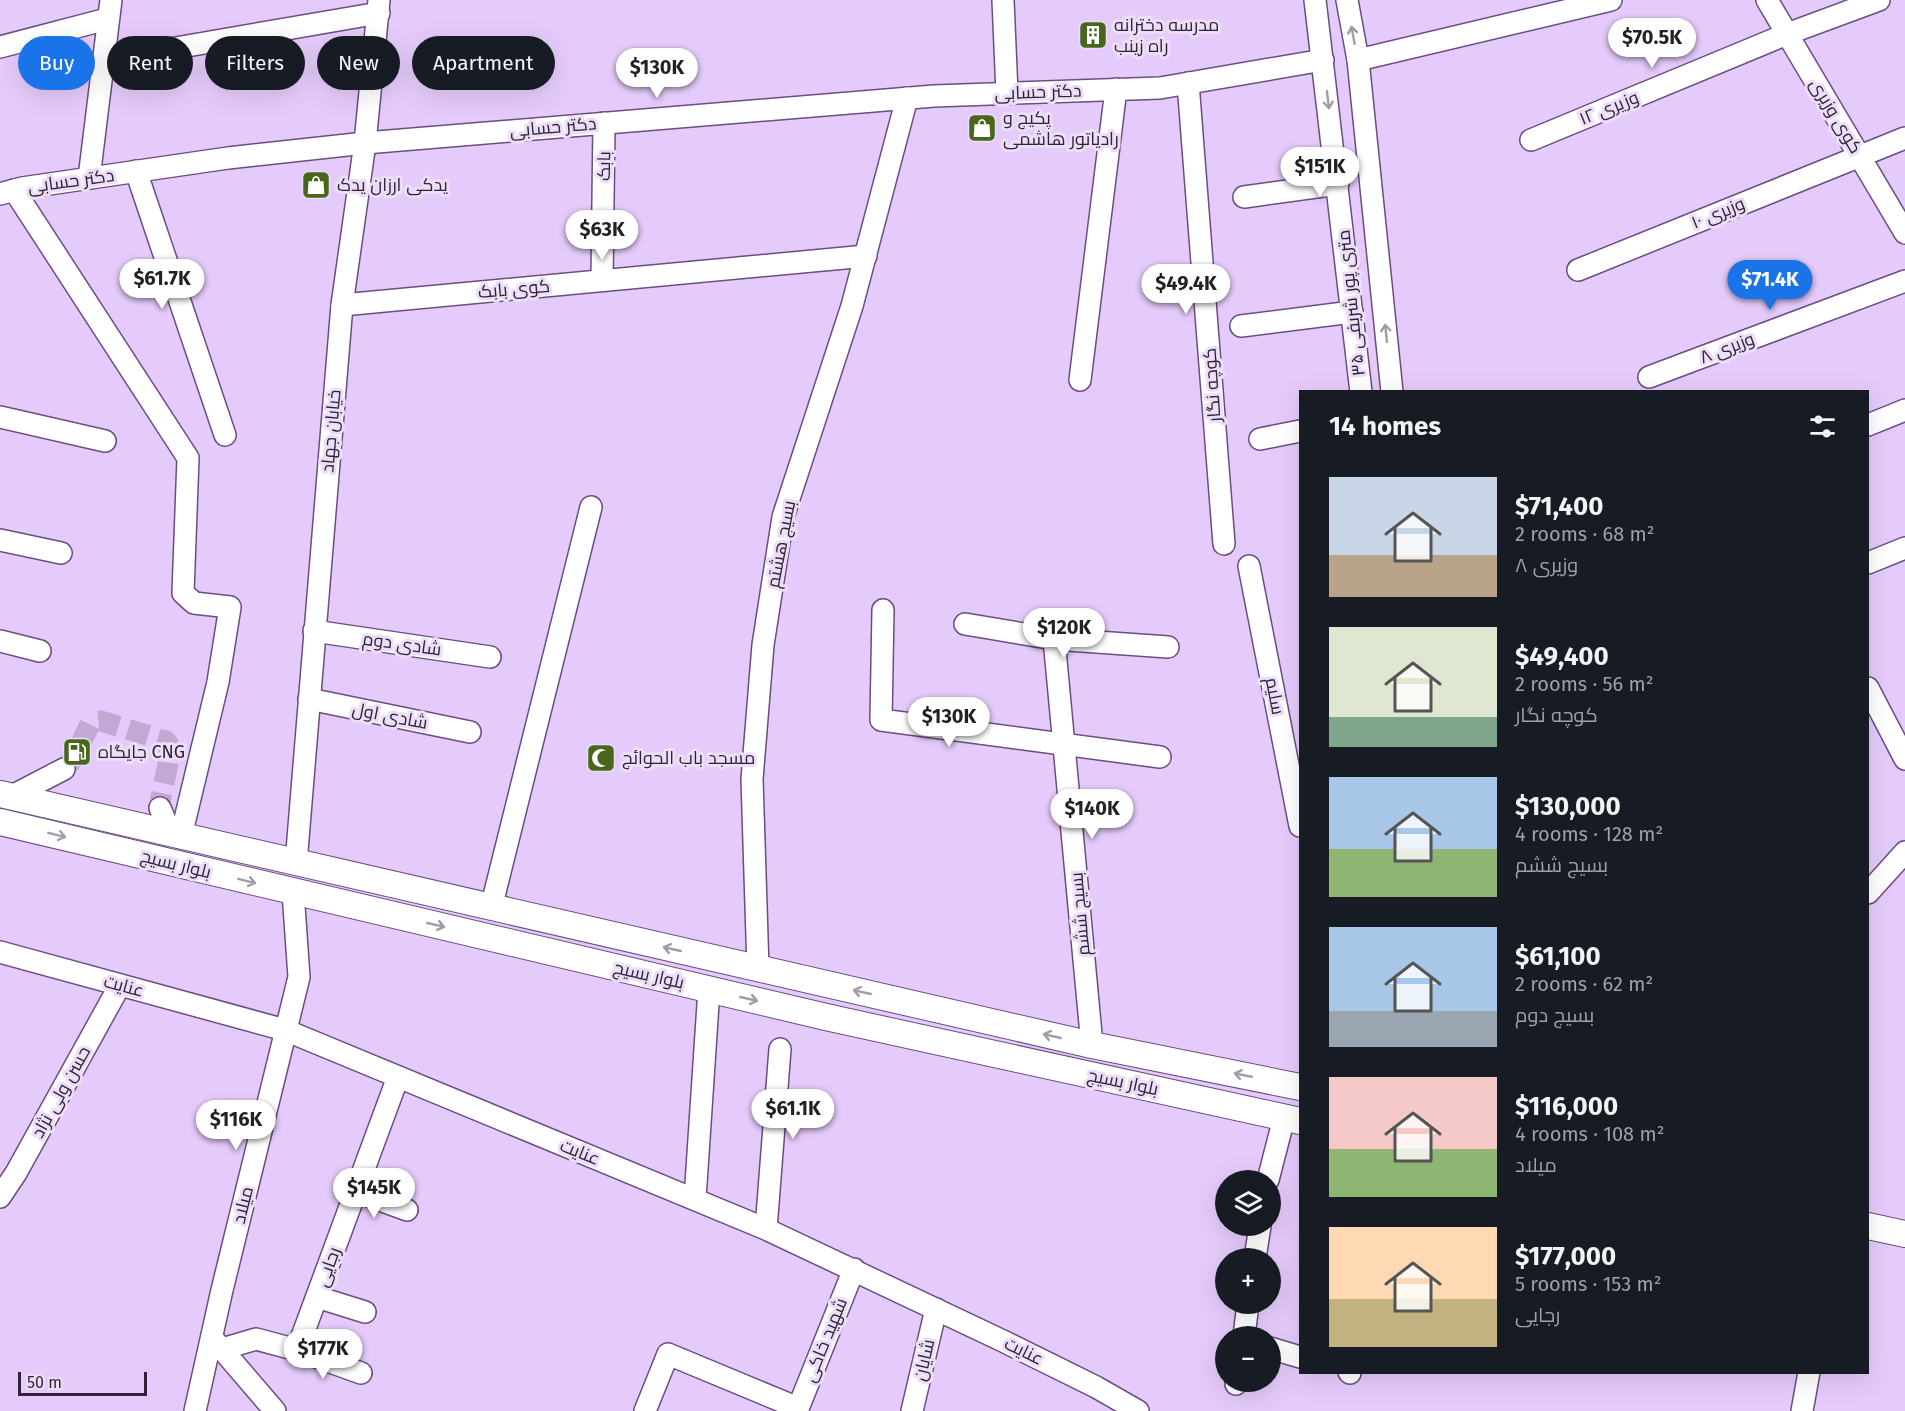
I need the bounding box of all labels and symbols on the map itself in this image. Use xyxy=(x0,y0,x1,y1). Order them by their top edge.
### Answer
place label: مدرسه دخترانه راه زینب xyxy=(1114,14,1219,57)
pin: $70.5K xyxy=(1603,18,1701,69)
building icon: مدرسه دخترانه راه زینب xyxy=(1077,19,1109,51)
one-way arrow xyxy=(1348,26,1359,45)
pin: $130K xyxy=(615,48,699,99)
street label: کوی وزیری xyxy=(1805,75,1867,157)
street label: دکتر حسابی xyxy=(994,79,1082,105)
street label: وزيری ۱۲ xyxy=(1576,86,1642,130)
one-way arrow xyxy=(1323,89,1334,109)
place label: پکیج و رادیاتور هاشمی xyxy=(1003,107,1119,150)
street label: دکتر حسابی xyxy=(509,112,597,142)
shop icon: پکیج و رادیاتور هاشمی xyxy=(966,112,998,144)
pin: $151K xyxy=(1278,147,1362,198)
street label: بابک xyxy=(593,151,615,181)
street label: دکتر حسابی xyxy=(26,164,116,198)
shop icon: یدکی ارزان یدک xyxy=(300,169,332,201)
place label: یدکی ارزان یدک xyxy=(337,174,448,196)
street label: وزیری ۱۰ xyxy=(1688,192,1748,234)
pin: $63K xyxy=(566,210,638,261)
street label: ۳۵ متری پور شریفی xyxy=(1332,229,1371,377)
pin: $61.7K xyxy=(113,259,211,310)
pin: $71.4K xyxy=(1721,260,1819,311)
pin: $49.4K xyxy=(1137,264,1235,315)
street label: کوی بابک xyxy=(477,275,551,303)
one-way arrow xyxy=(1380,324,1391,344)
street label: وزیری ۸ xyxy=(1697,328,1757,368)
street label: کوچه نگار xyxy=(1198,347,1227,424)
street label: خیابان جهاد xyxy=(316,389,346,473)
street label: بسیج هشتم xyxy=(762,498,801,590)
pin: $120K xyxy=(1022,608,1106,659)
street label: شادی دوم xyxy=(361,628,443,661)
street label: سلیم xyxy=(1260,675,1289,717)
pin: $130K xyxy=(907,697,991,748)
street label: شادی اول xyxy=(350,698,430,734)
fuel station icon: جایگاه CNG xyxy=(61,736,93,768)
place label: جایگاه CNG xyxy=(98,741,185,763)
mosque icon: مسجد باب الحوائج xyxy=(585,742,617,774)
place label: مسجد باب الحوائج xyxy=(622,747,755,770)
pin: $140K xyxy=(1050,789,1134,840)
one-way arrow xyxy=(47,829,66,841)
street label: بلوار بسیج xyxy=(138,845,214,884)
street label: بسیج ششم xyxy=(1065,871,1096,957)
one-way arrow xyxy=(237,875,256,887)
one-way arrow xyxy=(427,920,446,932)
one-way arrow xyxy=(663,943,682,954)
street label: بلوار بسیج xyxy=(611,956,687,995)
street label: عنایت xyxy=(101,970,147,1002)
one-way arrow xyxy=(853,986,872,998)
one-way arrow xyxy=(739,993,758,1005)
one-way arrow xyxy=(1043,1029,1062,1041)
street label: حسن ولی نژاد xyxy=(27,1042,95,1142)
street label: بلوار بسیج xyxy=(1085,1064,1160,1101)
one-way arrow xyxy=(1234,1069,1253,1080)
pin: $61.1K xyxy=(744,1089,842,1140)
pin: $116K xyxy=(194,1100,278,1151)
street label: عنایت xyxy=(557,1134,603,1170)
pin: $145K xyxy=(332,1168,416,1219)
street label: میلاد xyxy=(228,1184,258,1226)
street label: رجایی xyxy=(311,1244,345,1290)
street label: شهید خاکی xyxy=(798,1295,852,1385)
pin: $177K xyxy=(281,1329,365,1380)
street label: عنایت xyxy=(1001,1332,1047,1370)
street label: شایان xyxy=(909,1337,939,1383)
scale bar xyxy=(18,1369,147,1396)

